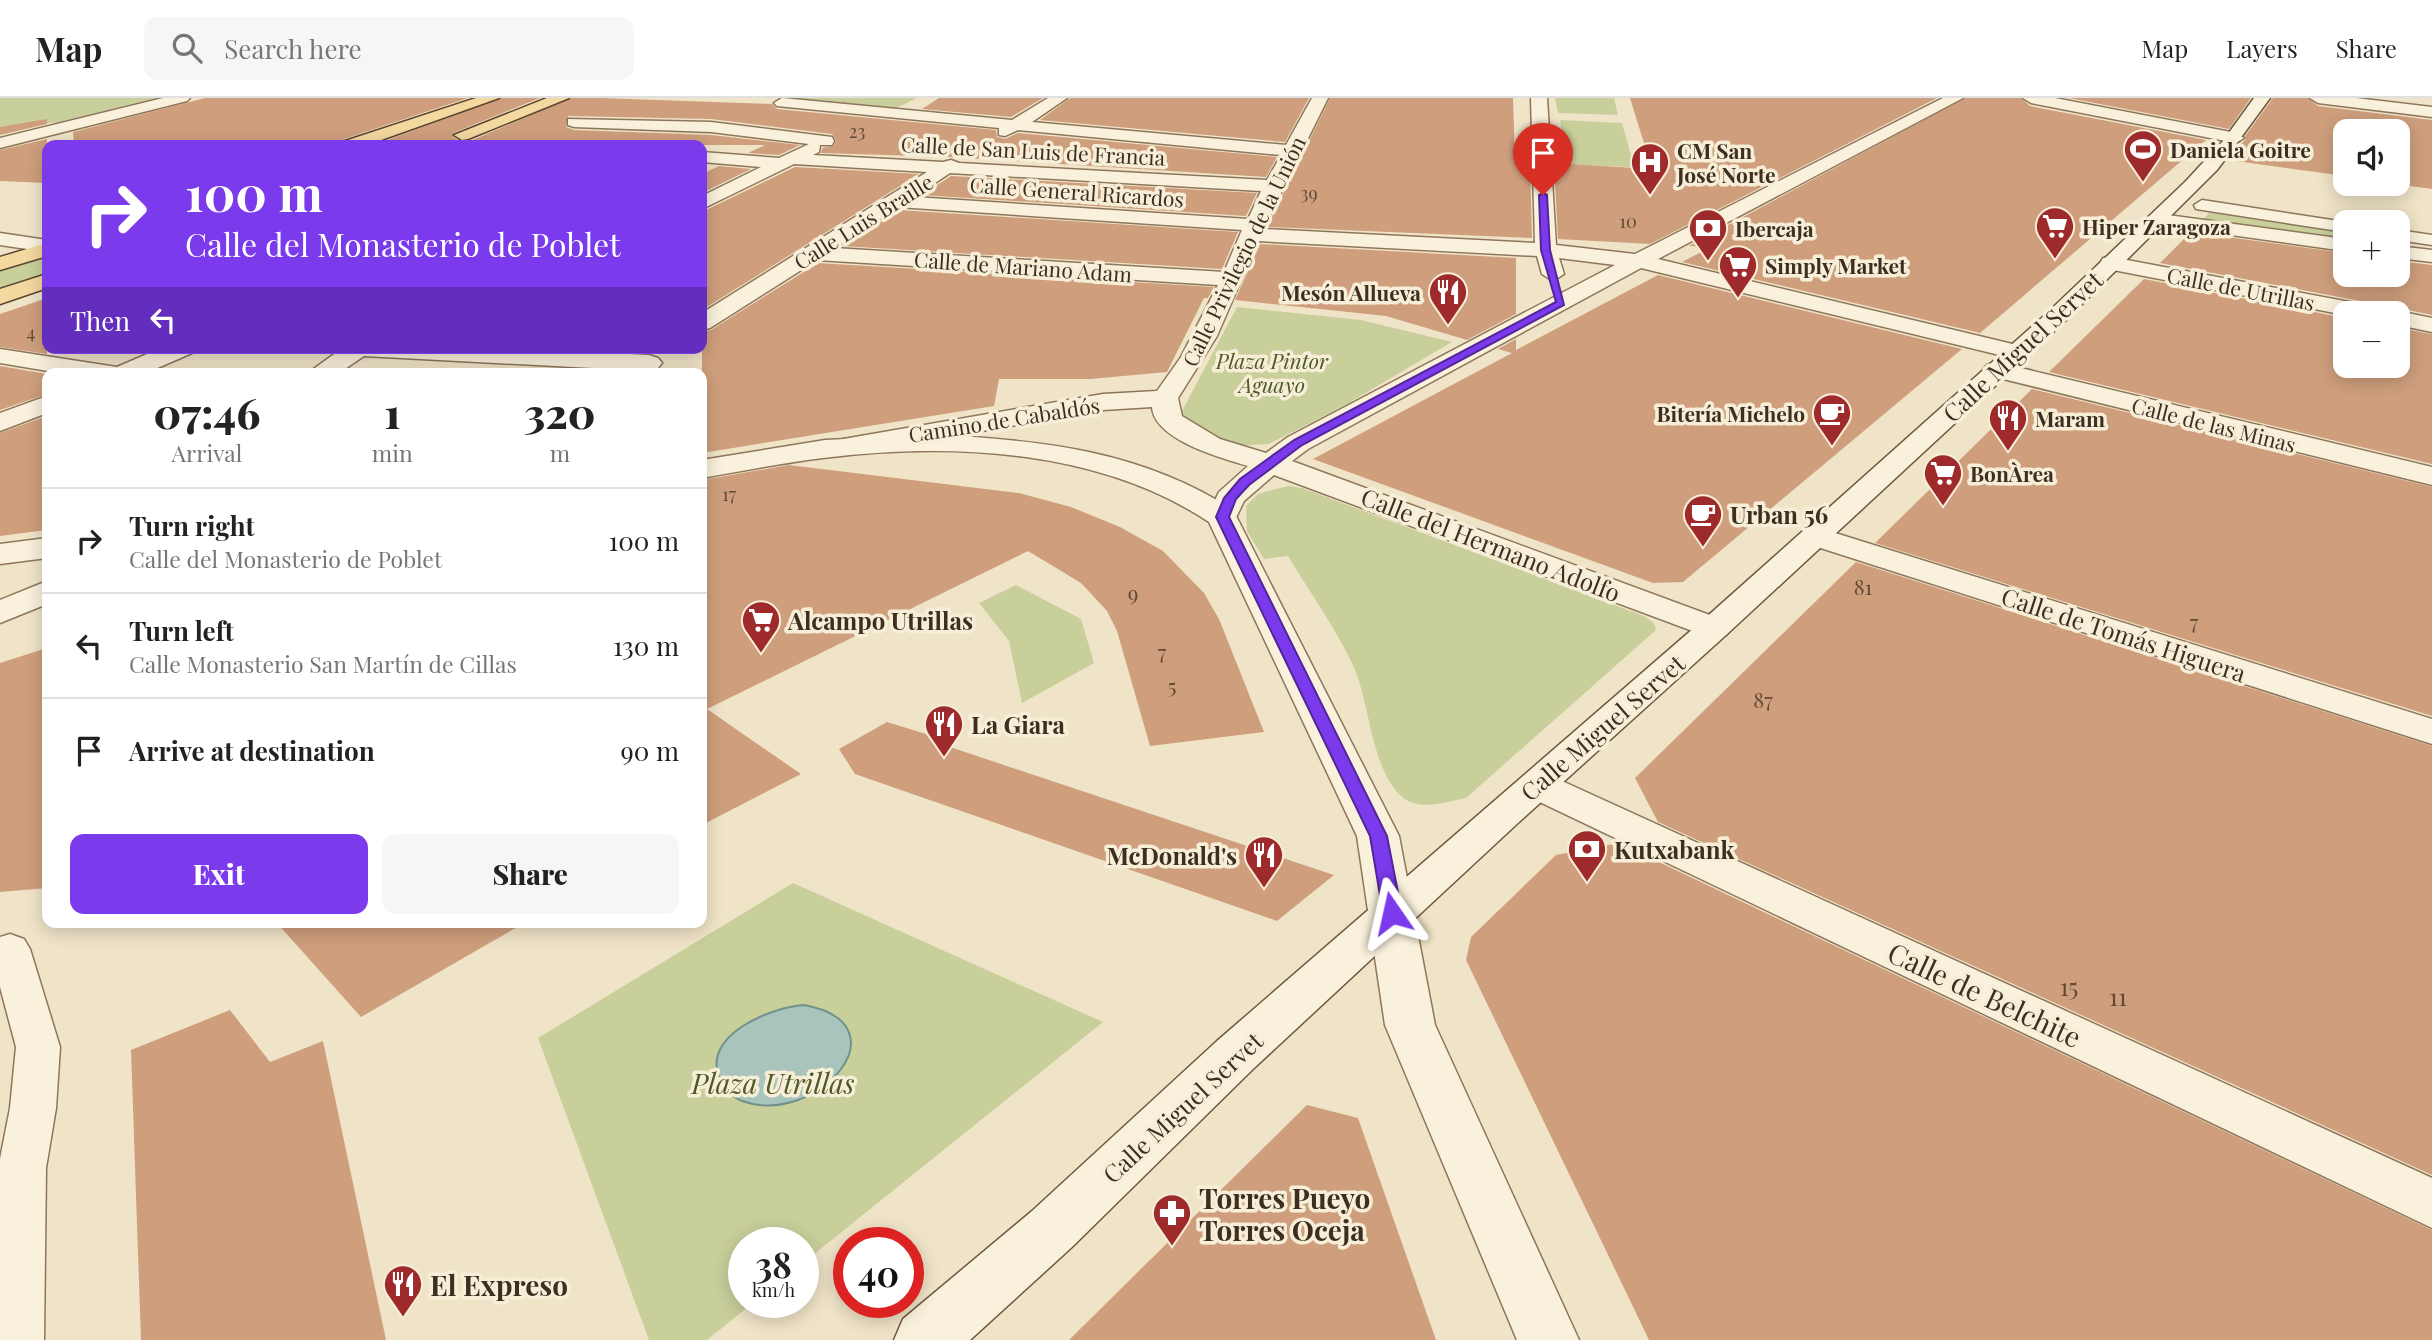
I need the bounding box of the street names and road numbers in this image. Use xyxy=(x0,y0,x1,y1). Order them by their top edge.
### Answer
street label: Calle de San Luis de Francia xyxy=(900,129,1166,171)
street label: Calle Privilegio de la Unión xyxy=(1175,131,1311,371)
street label: Calle Luis Braille xyxy=(788,167,938,275)
street label: Calle General Ricardos xyxy=(969,170,1185,212)
street label: Calle de Mariano Adam xyxy=(913,244,1133,288)
street label: Calle de Utrillas xyxy=(2165,260,2317,316)
street label: Calle Miguel Servet xyxy=(1935,263,2109,428)
street label: Camino de Cabaldós xyxy=(906,390,1102,448)
street label: Calle de las Minas xyxy=(2129,390,2299,458)
street label: Calle del Hermano Adolfo xyxy=(1357,480,1625,608)
street label: Calle de Tomás Higuera xyxy=(1998,579,2250,689)
street label: Calle Miguel Servet xyxy=(1513,647,1691,807)
street label: Calle de Belchite xyxy=(1882,933,2088,1055)
street label: Calle Miguel Servet xyxy=(1095,1024,1269,1189)

